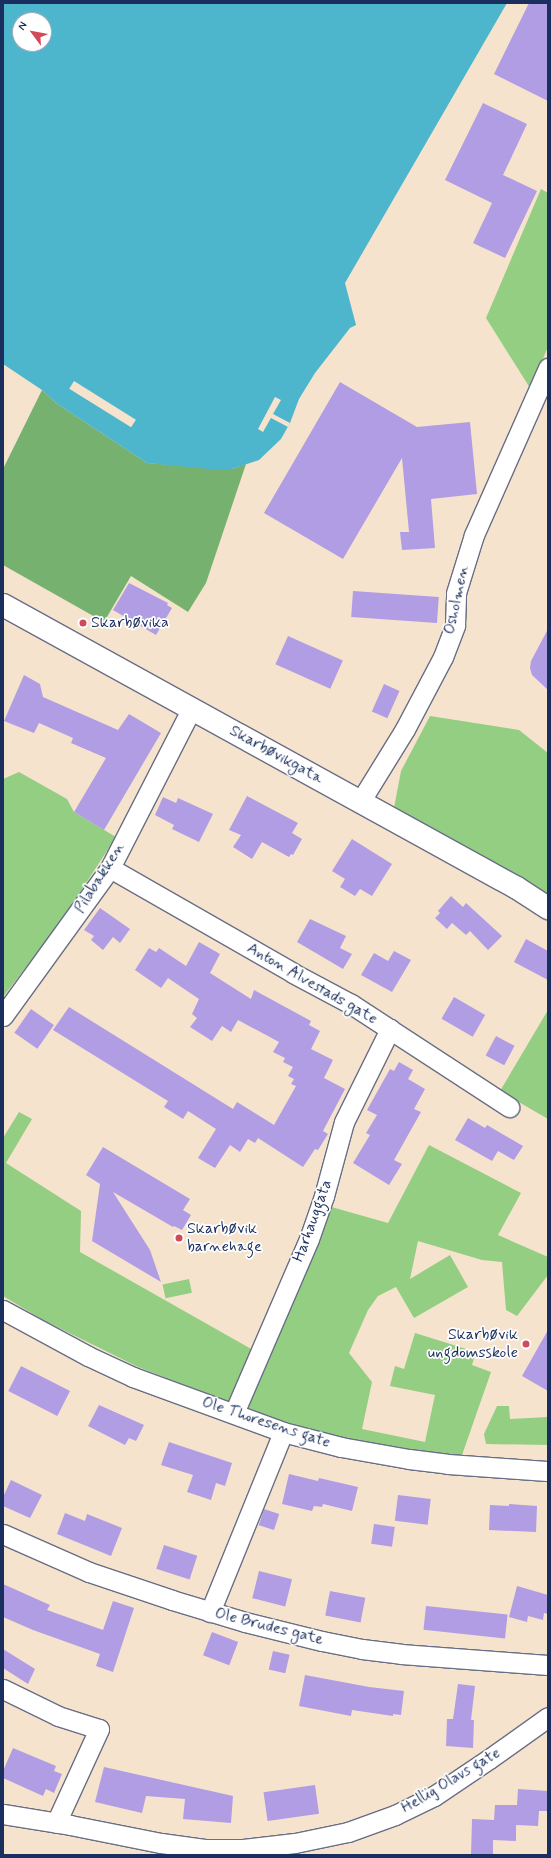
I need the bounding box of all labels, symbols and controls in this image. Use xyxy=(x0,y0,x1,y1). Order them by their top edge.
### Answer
north arrow xyxy=(12,12,52,52)
text: N xyxy=(15,19,31,33)
street label: Osholmen xyxy=(440,564,474,636)
place label: Skarbøvika xyxy=(91,613,169,633)
marker: Skarbøvika xyxy=(78,618,88,628)
street label: Skarbøvikgata xyxy=(226,721,326,789)
street label: Pilabakken xyxy=(71,839,129,917)
street label: Anton Alvestads gate xyxy=(246,940,378,1028)
street label: Harhauggata xyxy=(289,1177,337,1265)
place label: Skarbøvik barnehage xyxy=(187,1219,262,1257)
marker: Skarbøvik barnehage xyxy=(174,1233,184,1243)
place label: Skarbøvik ungdomsskole xyxy=(428,1325,518,1363)
marker: Skarbøvik ungdomsskole xyxy=(521,1339,531,1349)
street label: Ole Thoresens gate xyxy=(201,1394,331,1452)
street label: Ole Brudes gate xyxy=(216,1605,322,1649)
street label: Hellig Olavs gate xyxy=(399,1744,503,1818)

